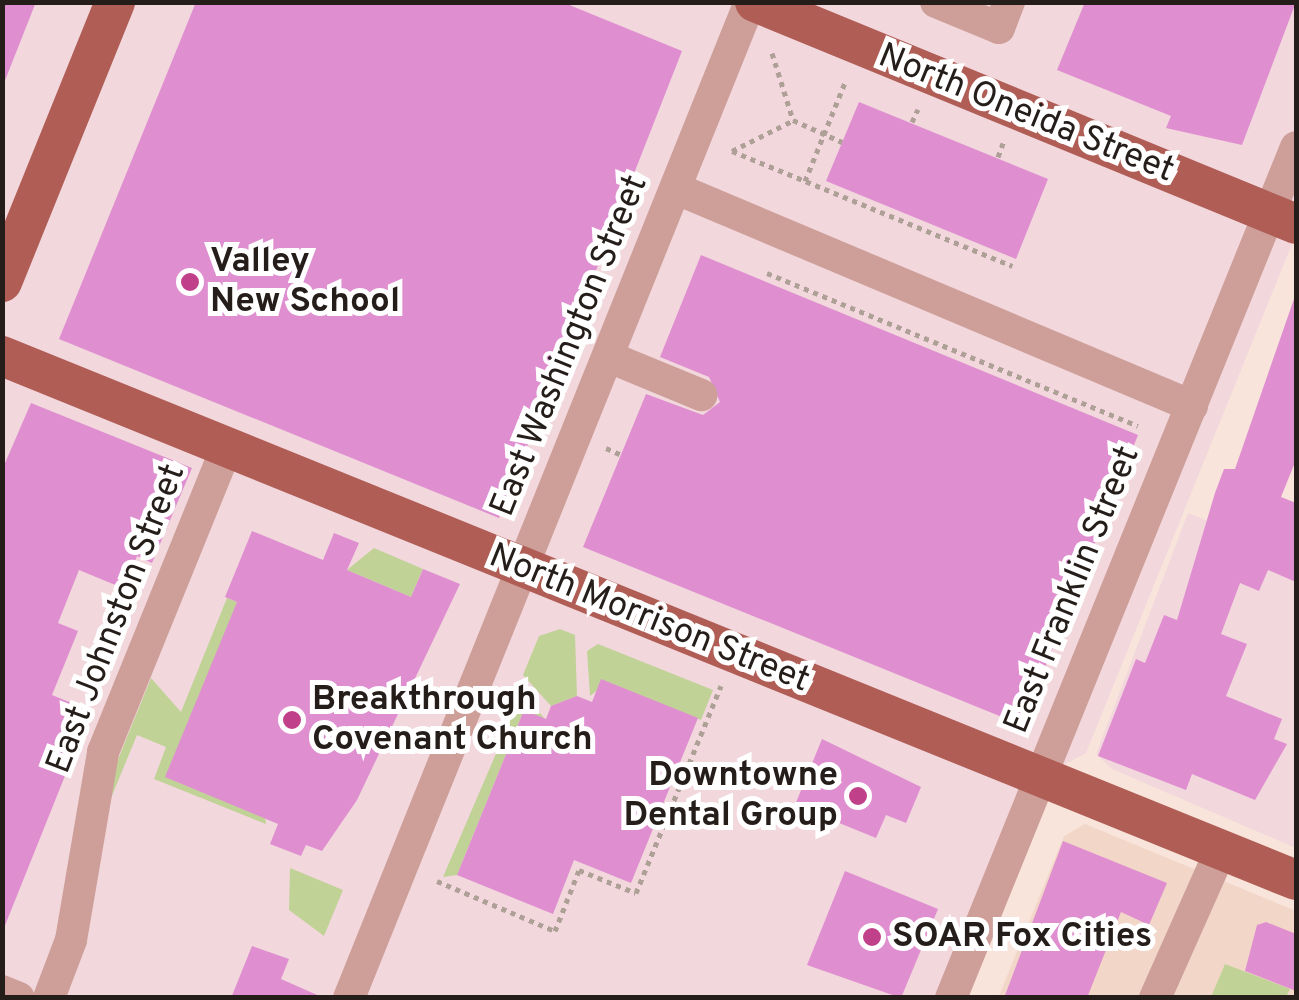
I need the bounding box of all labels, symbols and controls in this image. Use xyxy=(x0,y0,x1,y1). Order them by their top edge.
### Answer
street label: North Oneida Street xyxy=(872,36,1180,192)
street label: East Washington Street xyxy=(482,169,658,523)
place label: Valley New School xyxy=(210,241,400,323)
marker: Valley New School xyxy=(179,271,201,293)
street label: East Franklin Street xyxy=(996,440,1150,740)
street label: East Johnston Street xyxy=(39,458,195,780)
street label: North Morrison Street xyxy=(483,536,815,702)
place label: Breakthrough Covenant Church xyxy=(312,679,593,761)
marker: Breakthrough Covenant Church xyxy=(281,709,303,731)
place label: Downtowne Dental Group xyxy=(624,755,838,837)
marker: Downtowne Dental Group xyxy=(847,785,869,807)
place label: SOAR Fox Cities xyxy=(892,916,1152,958)
marker: SOAR Fox Cities xyxy=(861,926,883,948)

